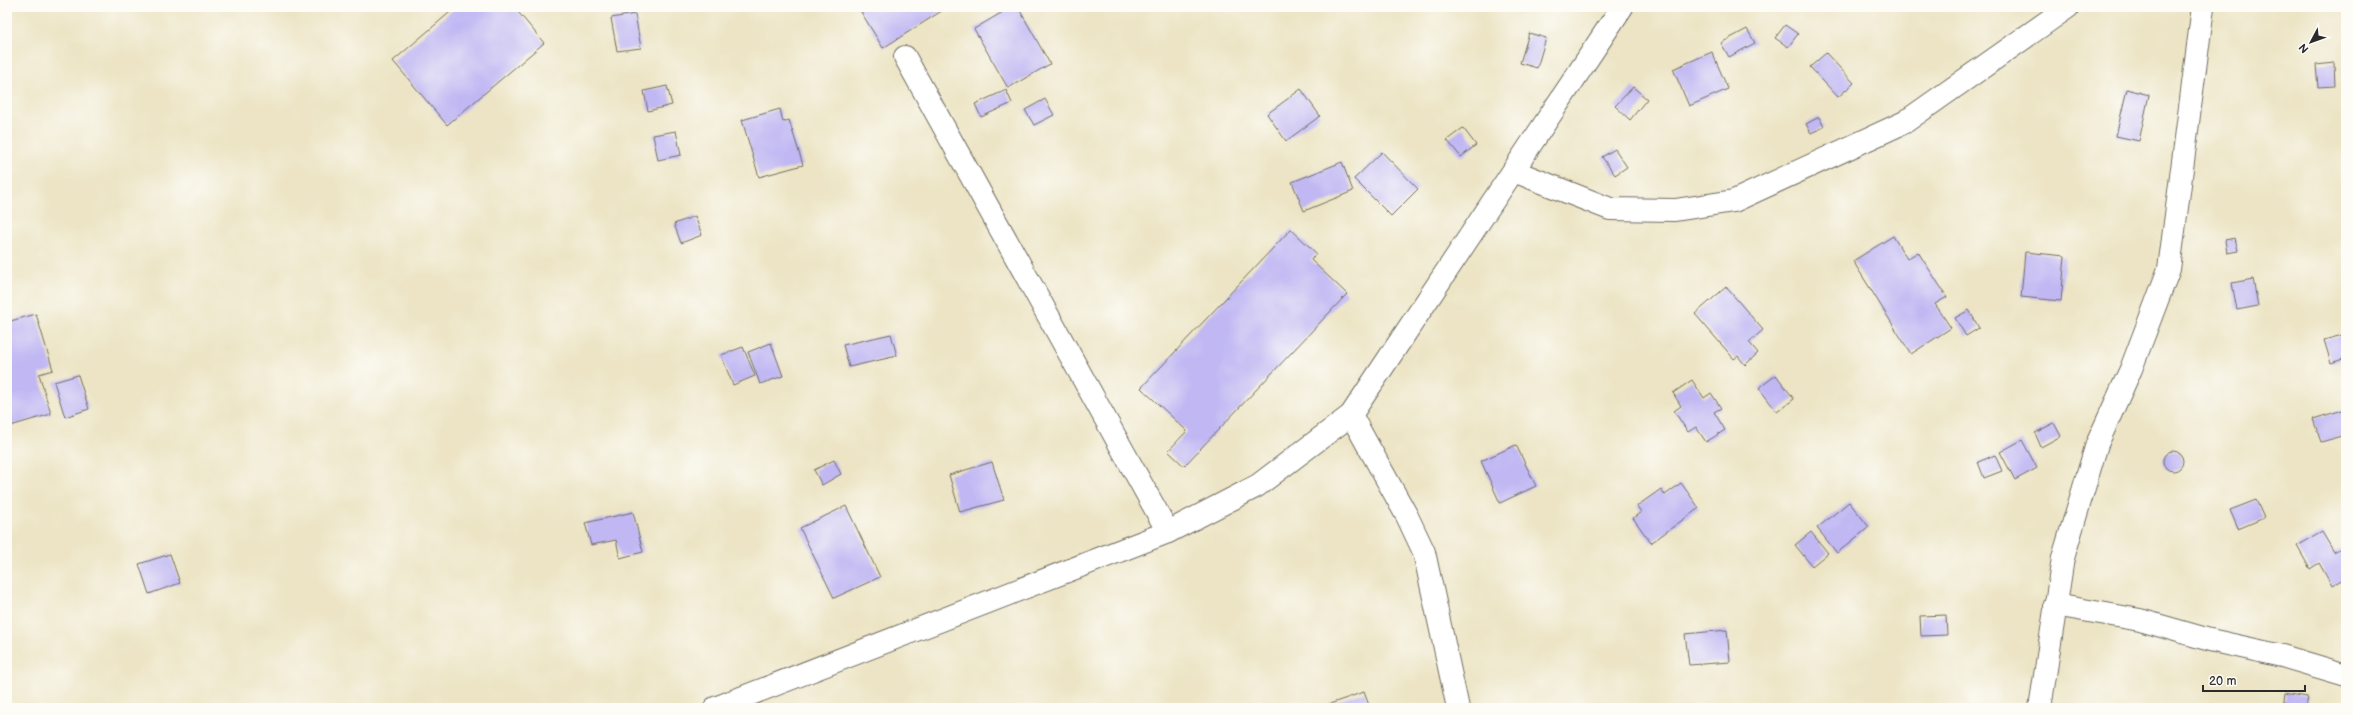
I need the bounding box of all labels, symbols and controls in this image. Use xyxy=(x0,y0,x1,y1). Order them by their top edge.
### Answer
north arrow xyxy=(2291,22,2331,62)
text: N xyxy=(2296,41,2311,56)
scale bar xyxy=(2203,667,2305,693)
text: 20 m xyxy=(2209,674,2236,689)

